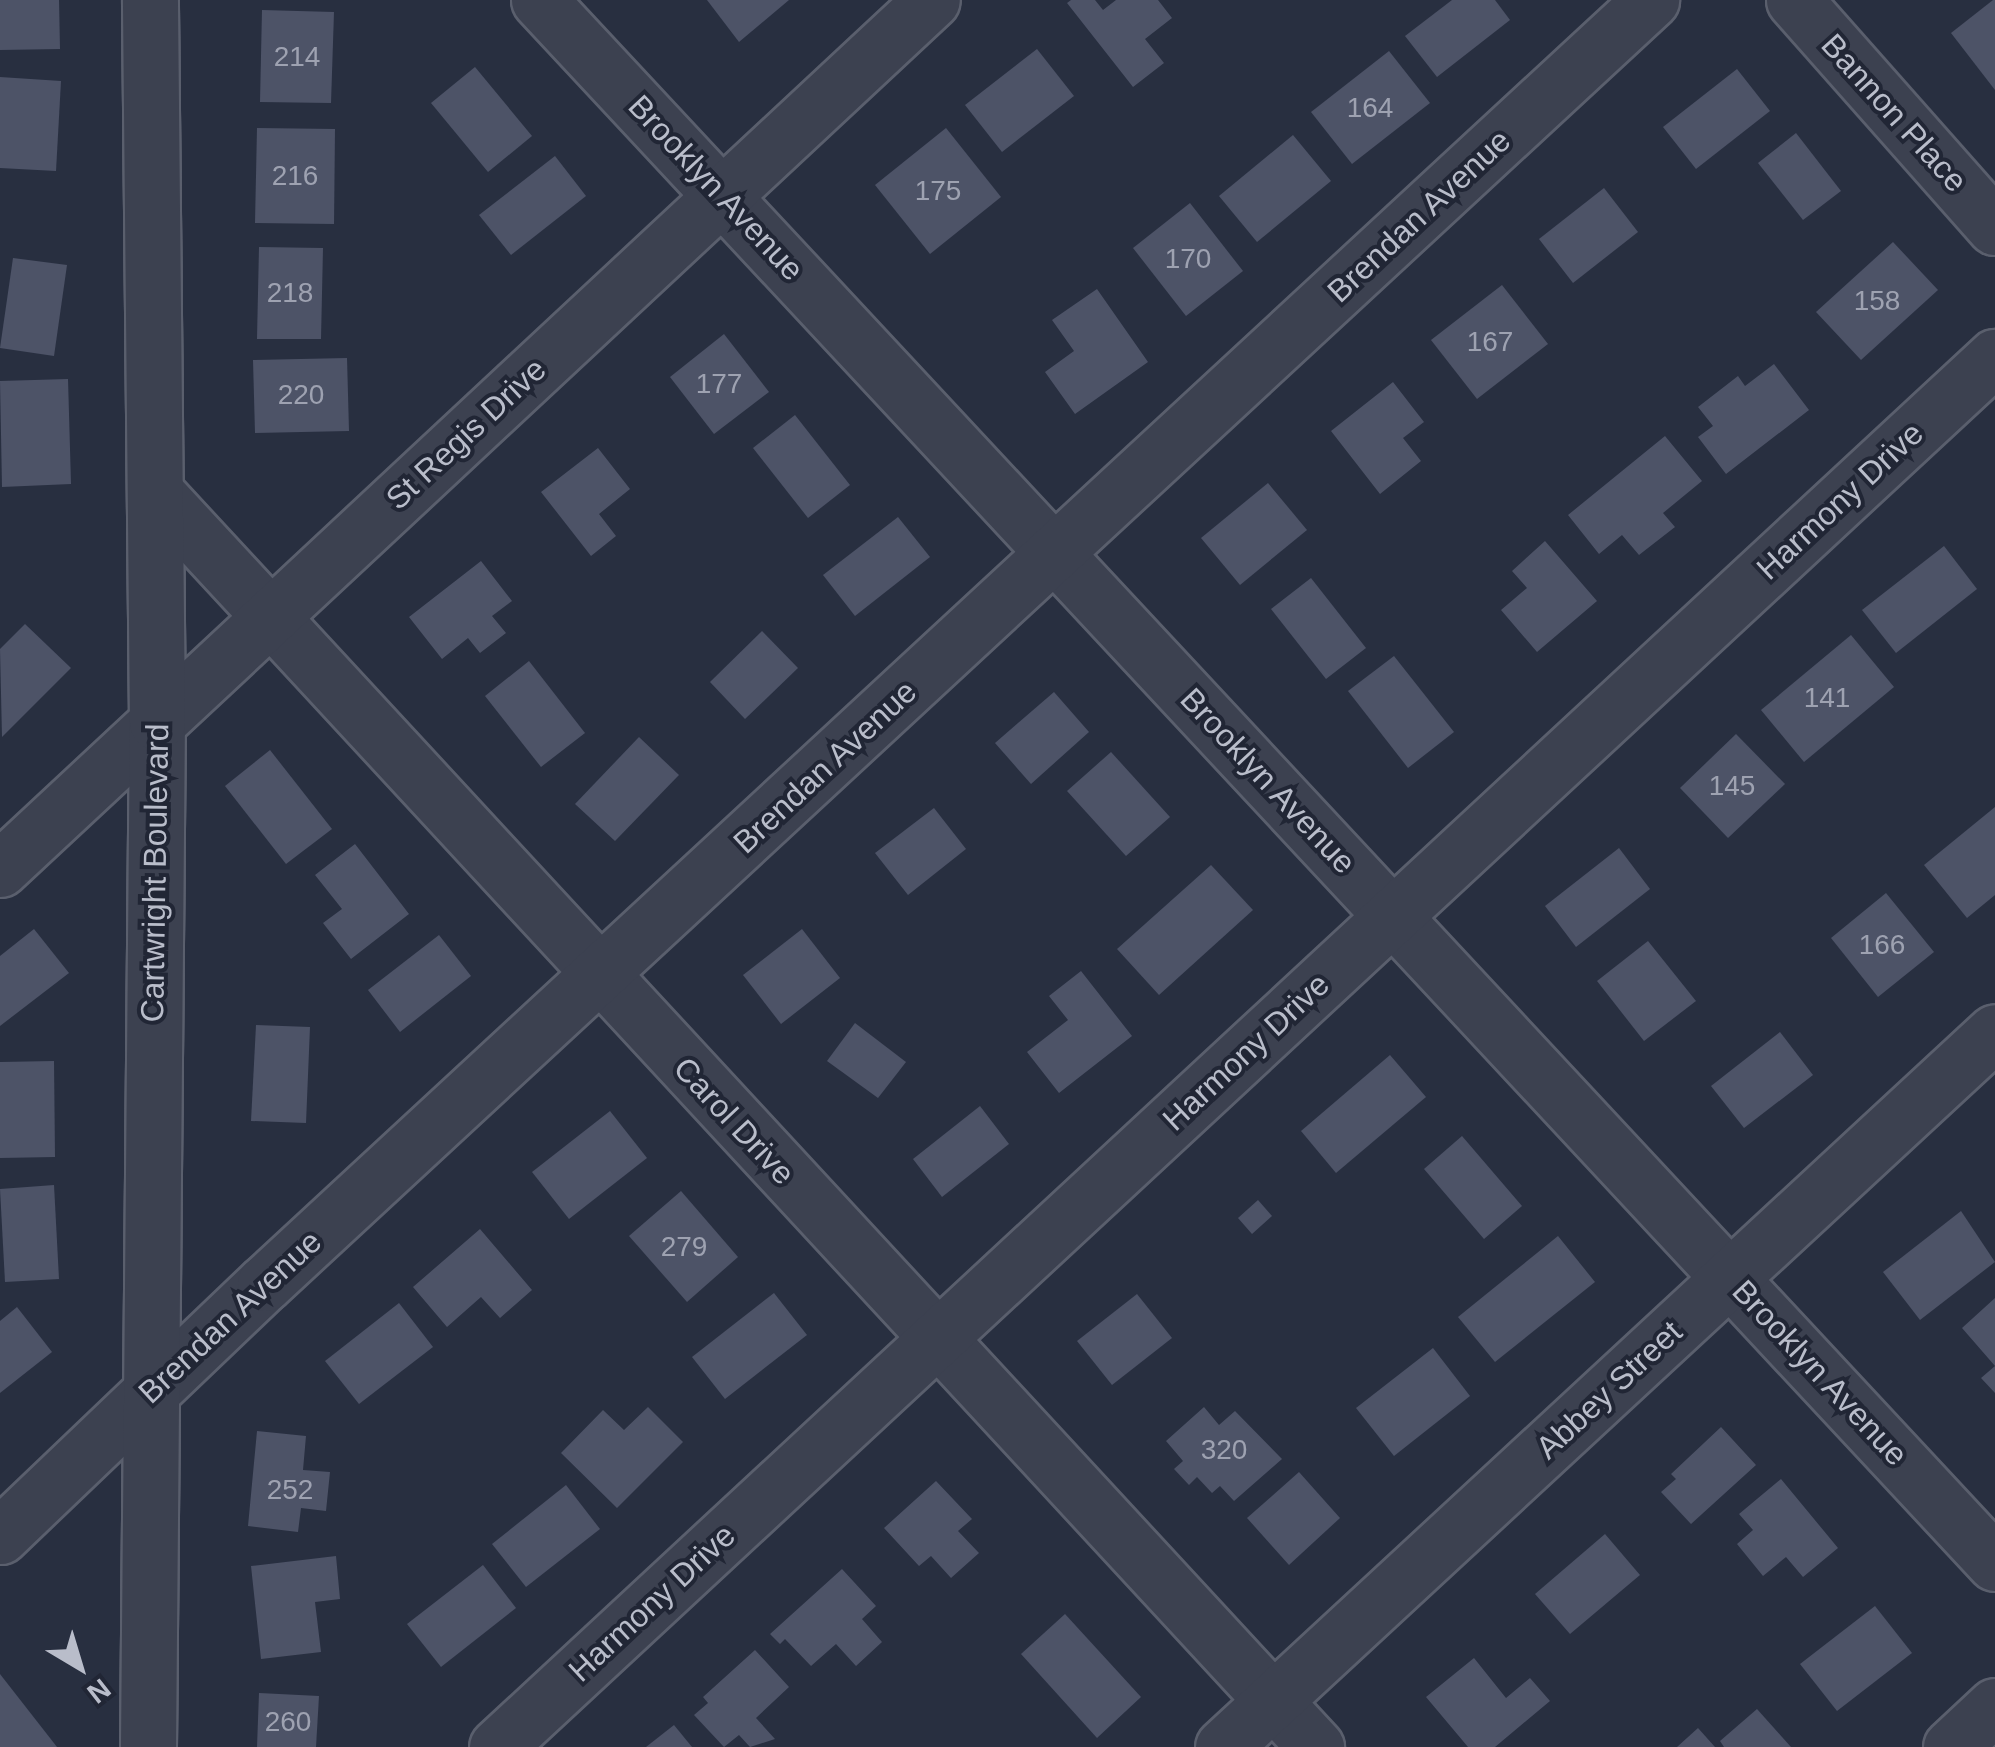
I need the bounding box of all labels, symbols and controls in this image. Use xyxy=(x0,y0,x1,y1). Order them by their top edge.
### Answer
street label: Bannon Place xyxy=(1813,26,1975,200)
house number: 214 xyxy=(274,40,320,74)
street label: Brooklyn Avenue xyxy=(620,87,812,289)
house number: 164 xyxy=(1347,91,1393,125)
street label: Brendan Avenue xyxy=(1319,121,1519,311)
house number: 216 xyxy=(272,159,318,193)
house number: 175 xyxy=(915,174,961,208)
house number: 170 xyxy=(1165,242,1211,276)
house number: 218 xyxy=(267,276,313,310)
house number: 158 xyxy=(1854,284,1900,318)
house number: 167 xyxy=(1467,325,1513,359)
street label: St Regis Drive xyxy=(378,350,554,518)
house number: 177 xyxy=(696,367,742,401)
house number: 220 xyxy=(278,378,324,412)
street label: Harmony Drive xyxy=(1749,414,1931,588)
street label: Brendan Avenue xyxy=(725,672,925,862)
street label: Brooklyn Avenue xyxy=(1172,680,1364,882)
house number: 141 xyxy=(1804,681,1850,715)
street label: Cartwright Boulevard xyxy=(133,723,177,1023)
house number: 145 xyxy=(1709,769,1755,803)
house number: 166 xyxy=(1859,928,1905,962)
street label: Harmony Drive xyxy=(1155,965,1337,1139)
street label: Carol Drive xyxy=(665,1049,803,1193)
street label: Brendan Avenue xyxy=(130,1222,330,1412)
house number: 279 xyxy=(661,1230,707,1264)
street label: Brooklyn Avenue xyxy=(1724,1272,1916,1474)
street label: Abbey Street xyxy=(1528,1313,1690,1467)
house number: 320 xyxy=(1201,1433,1247,1467)
house number: 252 xyxy=(267,1473,313,1507)
street label: Harmony Drive xyxy=(561,1516,743,1690)
north arrow xyxy=(30,1617,130,1717)
text: N xyxy=(81,1673,116,1709)
house number: 260 xyxy=(265,1705,311,1739)

